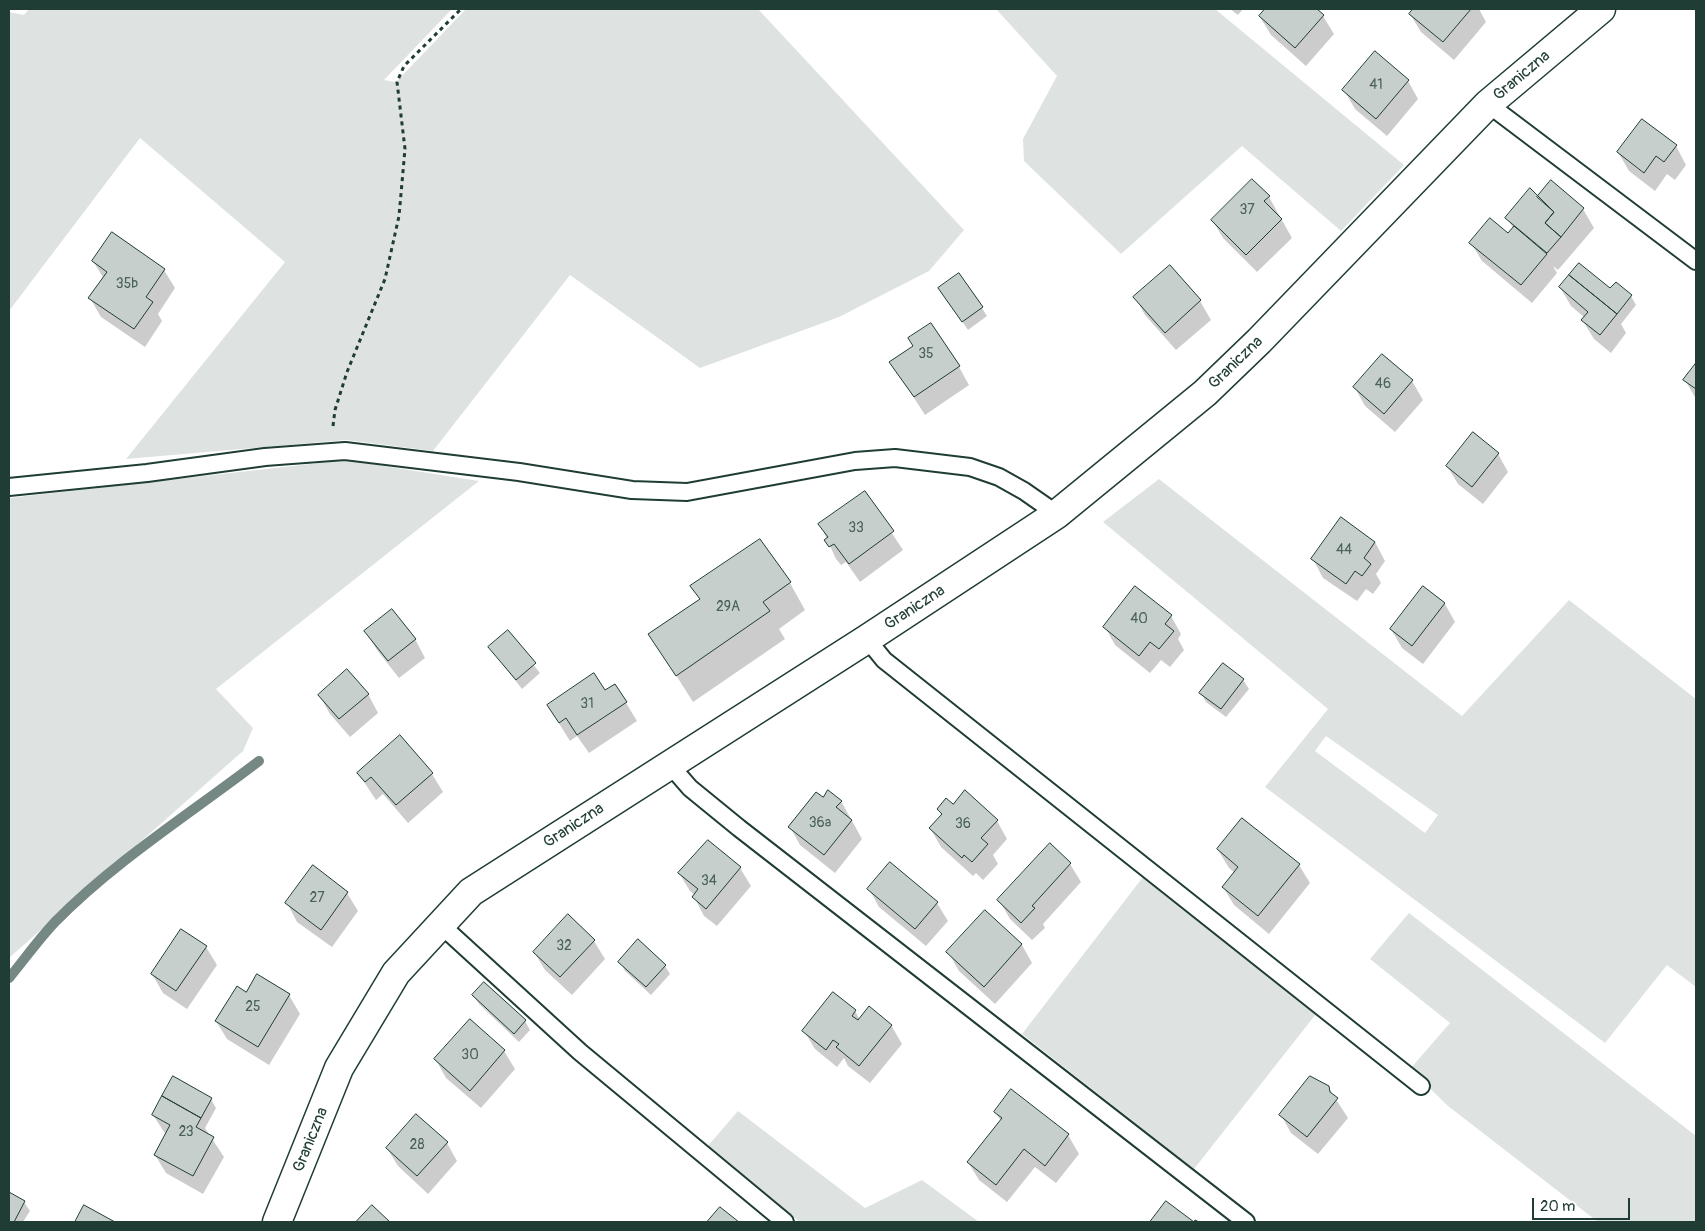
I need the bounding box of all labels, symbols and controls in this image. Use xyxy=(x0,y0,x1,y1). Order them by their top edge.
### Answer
street label: Graniczna xyxy=(1490,47,1554,105)
house number: 41 xyxy=(1369,77,1383,93)
house number: 37 xyxy=(1239,202,1255,218)
house number: 35b xyxy=(116,276,138,292)
street label: Graniczna xyxy=(1205,332,1267,394)
house number: 35 xyxy=(918,346,934,362)
house number: 46 xyxy=(1375,376,1391,392)
house number: 33 xyxy=(848,520,864,536)
house number: 44 xyxy=(1336,542,1352,558)
street label: Graniczna xyxy=(881,581,949,635)
house number: 29A xyxy=(716,599,740,615)
house number: 40 xyxy=(1130,611,1148,627)
house number: 31 xyxy=(580,696,594,712)
street label: Graniczna xyxy=(540,799,608,853)
house number: 36a xyxy=(809,815,831,831)
house number: 36 xyxy=(955,816,971,832)
house number: 34 xyxy=(701,873,717,889)
house number: 27 xyxy=(309,890,325,906)
house number: 32 xyxy=(556,938,572,954)
house number: 25 xyxy=(245,999,261,1015)
house number: 30 xyxy=(461,1047,479,1063)
street label: Graniczna xyxy=(289,1105,333,1175)
house number: 23 xyxy=(178,1124,194,1140)
house number: 28 xyxy=(410,1137,424,1153)
scale bar xyxy=(1535,1188,1632,1220)
text: 20 m xyxy=(1540,1197,1575,1216)

